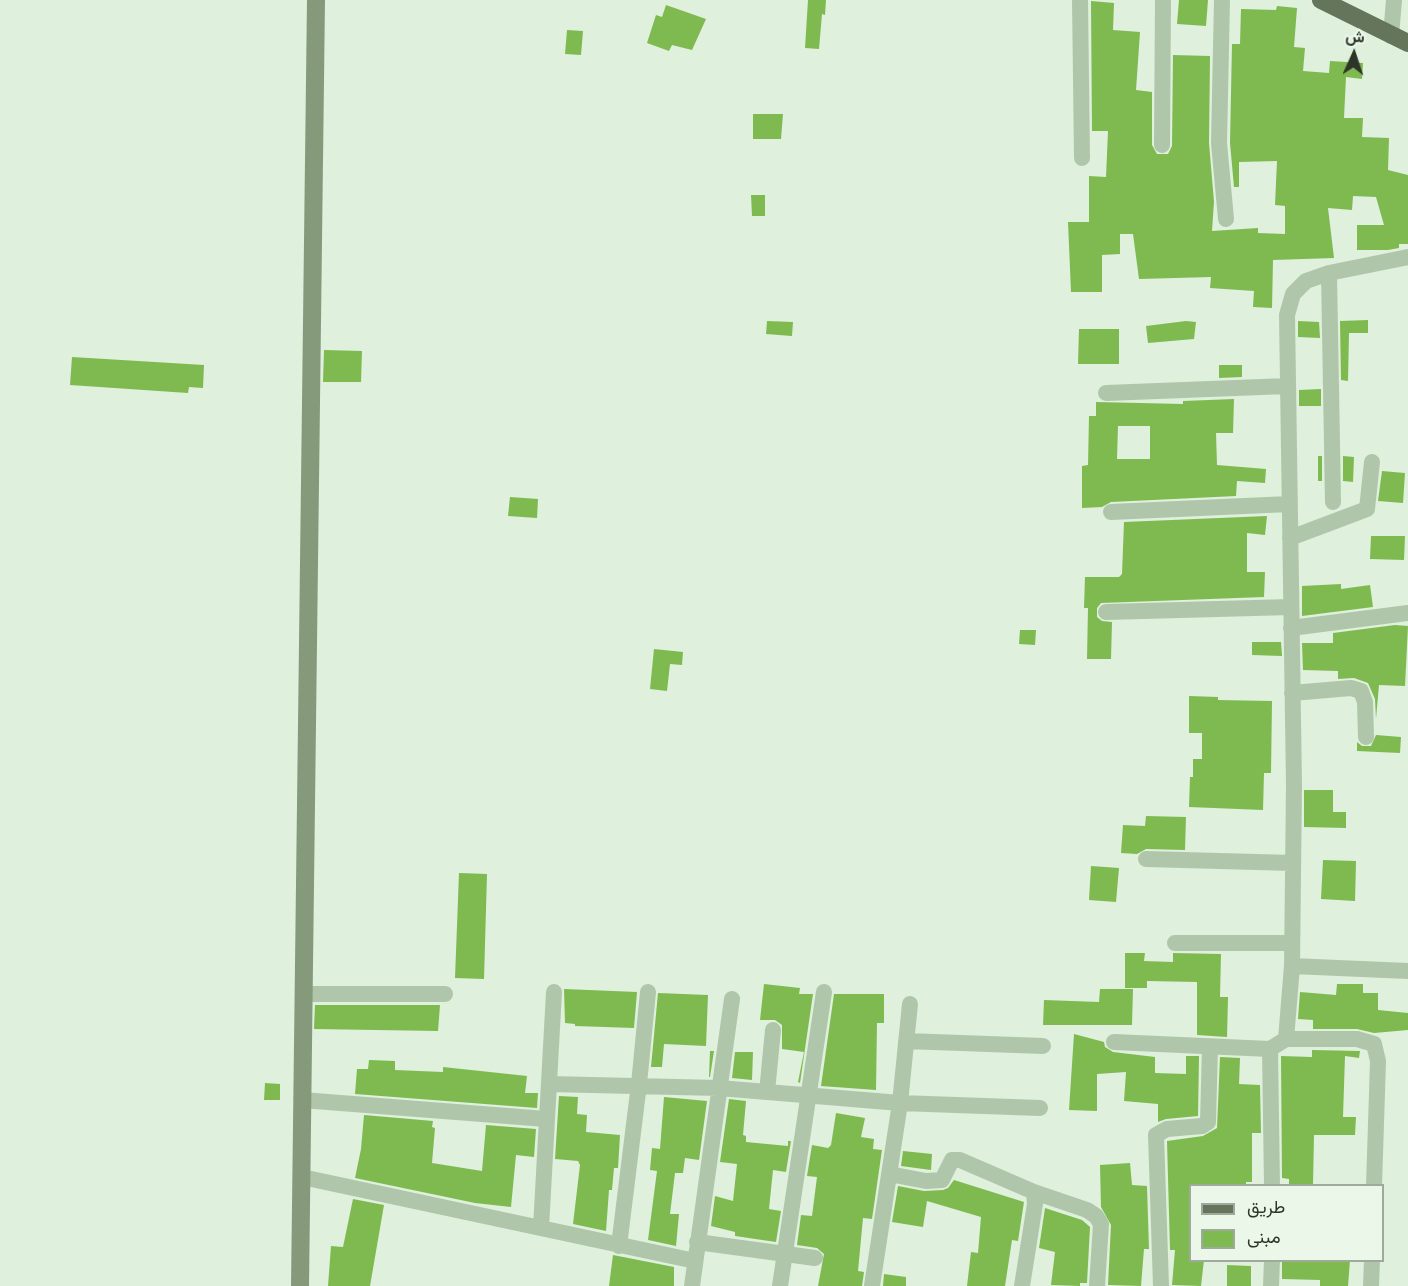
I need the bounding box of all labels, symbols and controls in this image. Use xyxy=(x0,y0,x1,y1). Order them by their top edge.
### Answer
north arrow xyxy=(1324,24,1384,84)
text: ش xyxy=(1345,27,1365,46)
legend xyxy=(1189,1184,1384,1262)
text: طريق xyxy=(1247,1196,1285,1217)
text: مبنى xyxy=(1247,1226,1281,1247)

